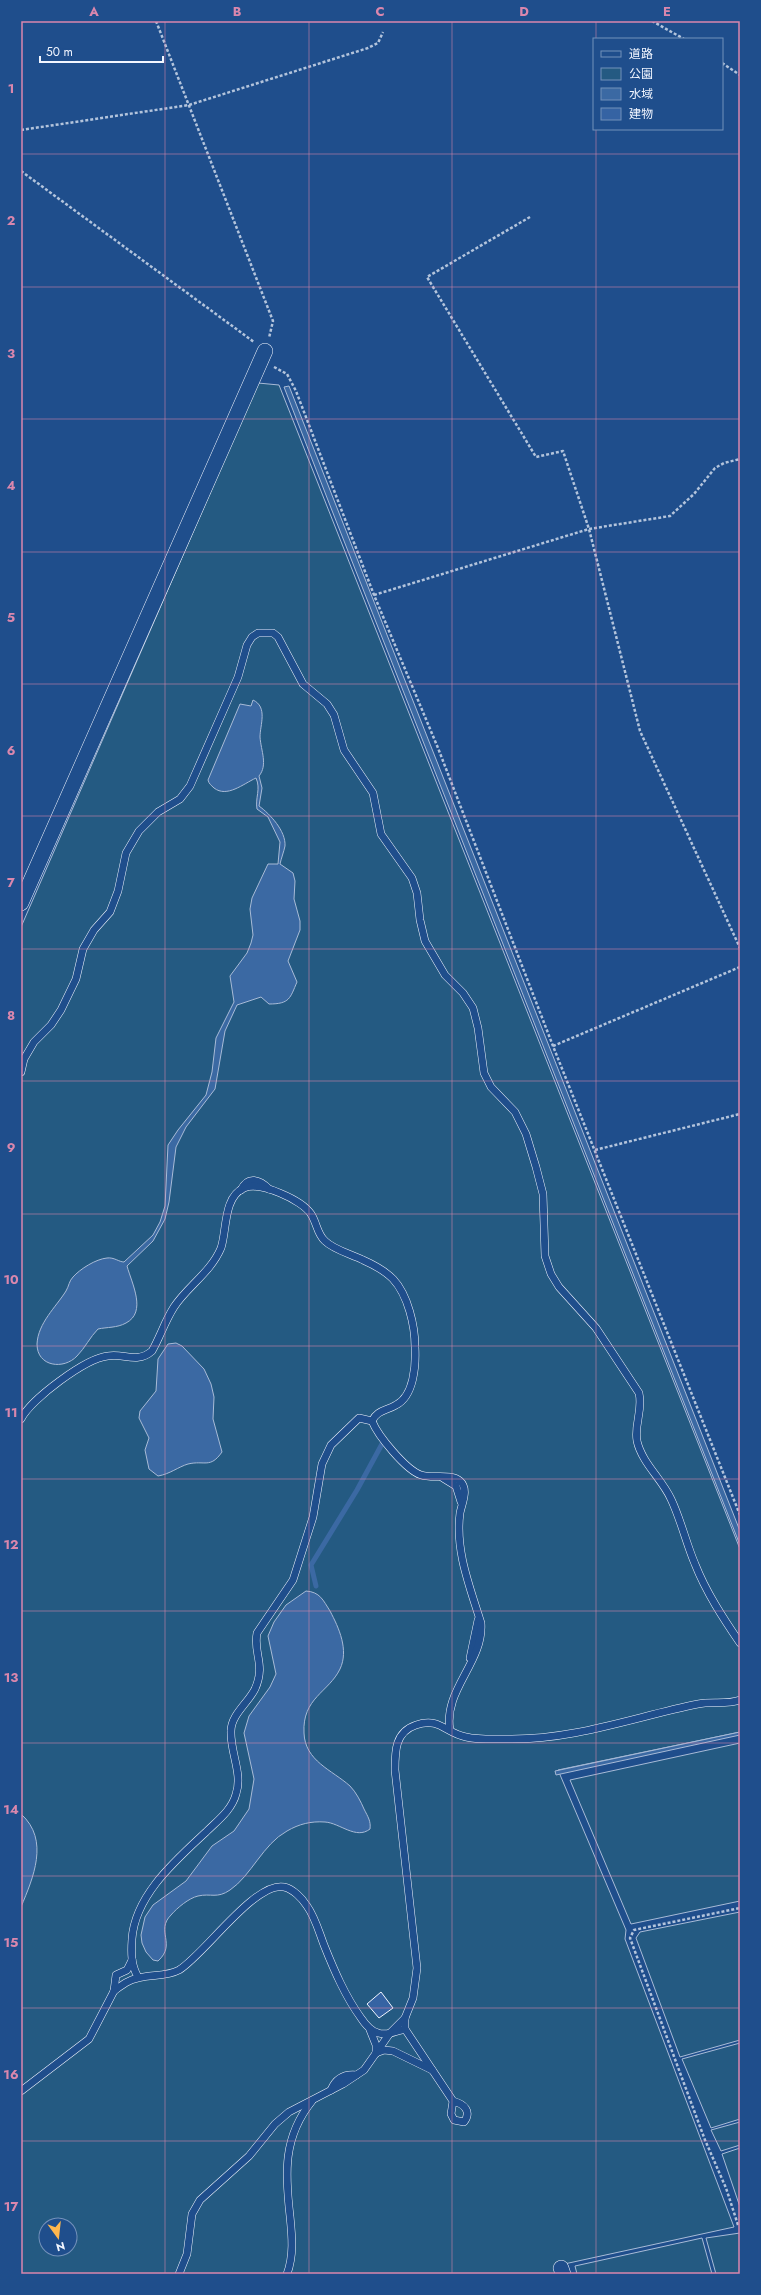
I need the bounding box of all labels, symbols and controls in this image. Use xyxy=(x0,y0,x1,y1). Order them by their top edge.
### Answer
text: A xyxy=(88,2,99,21)
text: B xyxy=(233,2,242,21)
text: C xyxy=(375,2,385,21)
text: D xyxy=(519,2,529,21)
text: E xyxy=(663,2,671,21)
scale bar xyxy=(40,38,163,64)
legend xyxy=(593,38,723,130)
text: 50 m xyxy=(46,43,73,61)
text: 道路 xyxy=(629,45,653,63)
text: 公園 xyxy=(629,65,653,83)
text: 1 xyxy=(8,79,14,98)
text: 水域 xyxy=(629,85,653,103)
text: 建物 xyxy=(629,105,653,123)
text: 2 xyxy=(7,211,15,230)
text: 3 xyxy=(7,344,15,363)
text: 4 xyxy=(6,476,16,495)
text: 5 xyxy=(7,608,15,627)
text: 6 xyxy=(7,741,16,760)
text: 7 xyxy=(7,873,15,892)
text: 8 xyxy=(7,1006,15,1025)
text: 9 xyxy=(7,1138,16,1157)
text: 10 xyxy=(3,1270,19,1289)
text: 11 xyxy=(4,1403,18,1422)
text: 12 xyxy=(3,1535,19,1554)
text: 13 xyxy=(4,1668,18,1687)
text: 14 xyxy=(3,1800,19,1819)
text: 15 xyxy=(3,1933,19,1952)
text: 16 xyxy=(3,2065,19,2084)
text: 17 xyxy=(4,2197,18,2216)
north arrow xyxy=(38,2217,78,2257)
text: N xyxy=(54,2238,67,2256)

